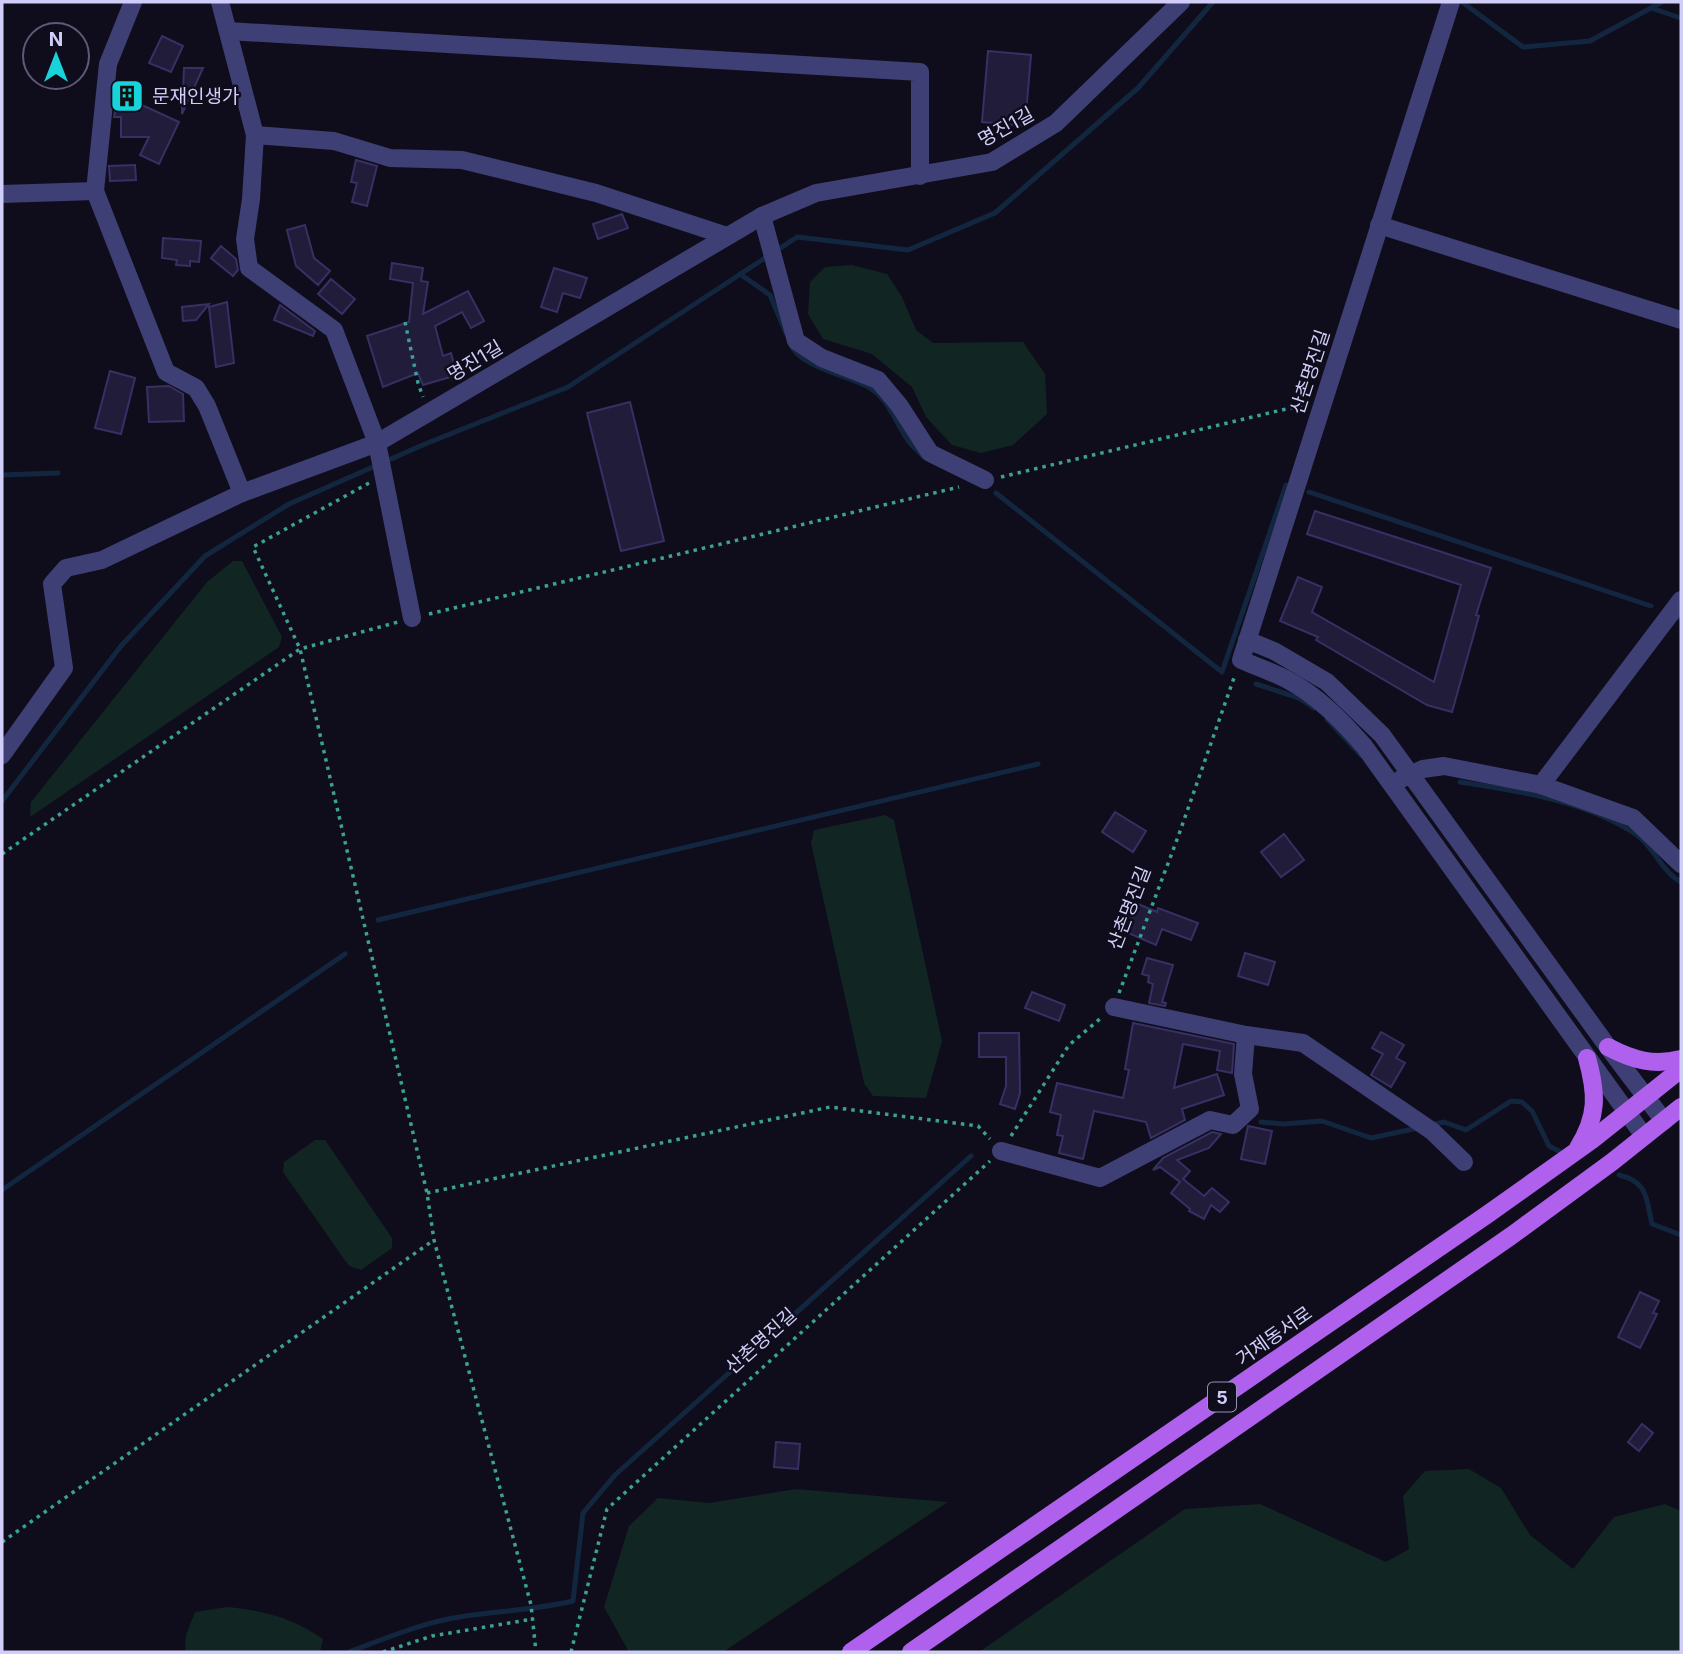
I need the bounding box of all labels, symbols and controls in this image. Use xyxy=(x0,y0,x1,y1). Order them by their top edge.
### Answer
north arrow xyxy=(21,21,91,91)
text: N xyxy=(49,28,63,51)
building icon: 문재인생가 xyxy=(108,77,146,115)
place label: 문재인생가 xyxy=(152,85,239,108)
street label: 명진1길 xyxy=(974,102,1038,152)
street label: 산촌명진길 xyxy=(1286,327,1334,417)
street label: 명진1길 xyxy=(443,336,507,386)
street label: 산촌명진길 xyxy=(1103,863,1155,953)
street label: 거제동서로 xyxy=(1232,1302,1316,1370)
street label: 산촌명진길 xyxy=(721,1303,801,1379)
road number: 5 xyxy=(1208,1382,1236,1412)

